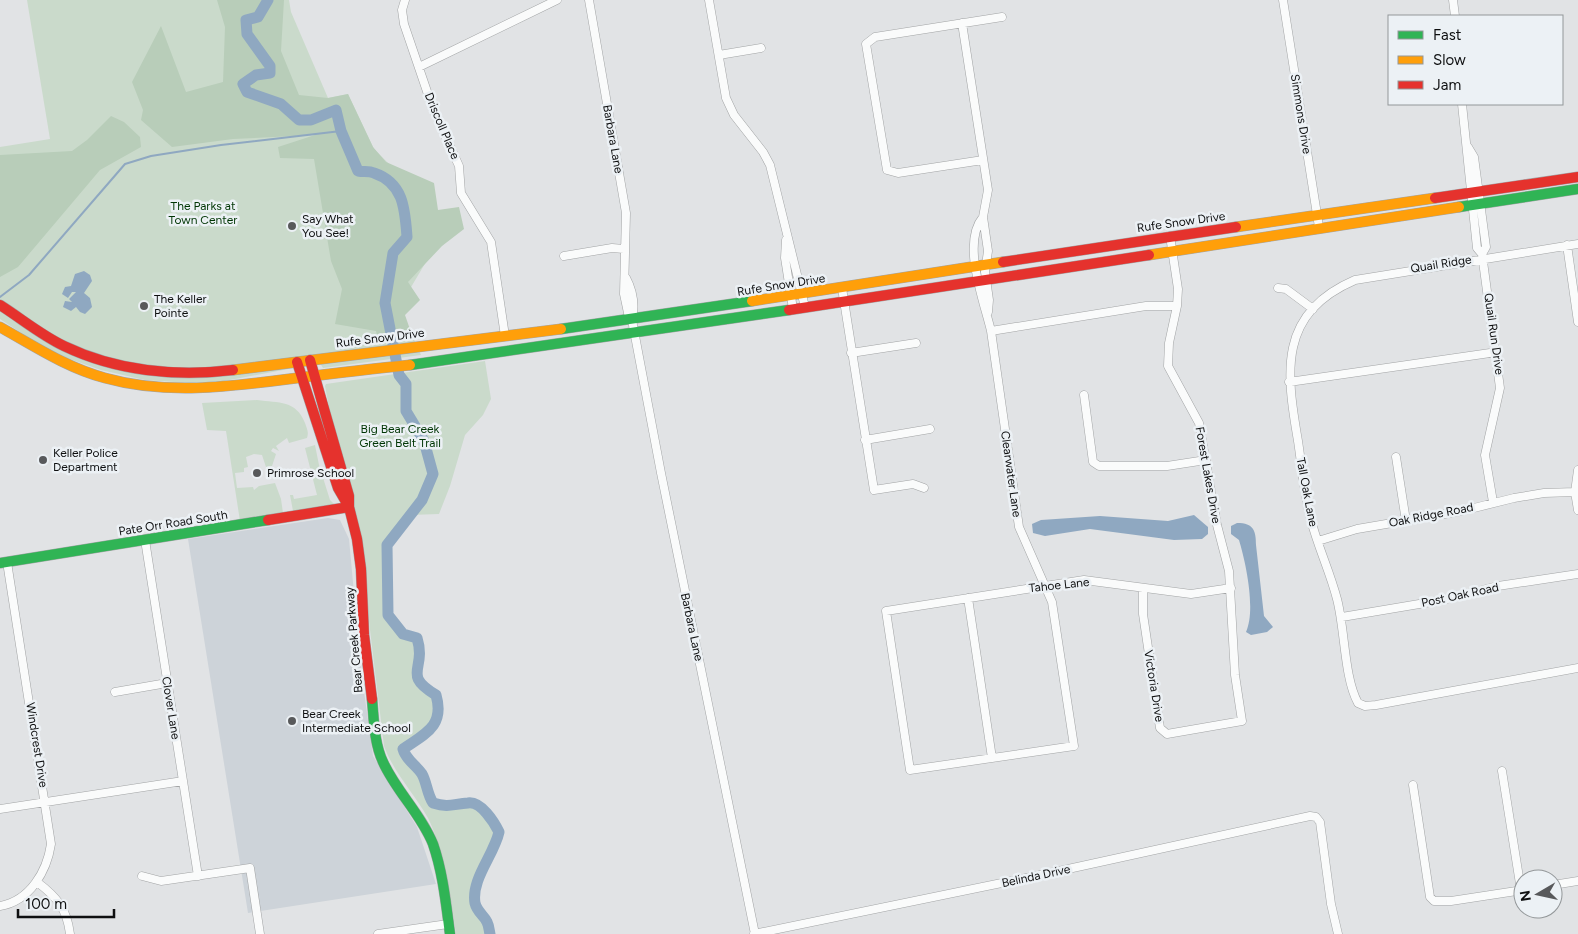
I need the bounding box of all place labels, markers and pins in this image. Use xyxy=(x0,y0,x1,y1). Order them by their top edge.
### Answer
place label: Say What You See! xyxy=(302,212,354,240)
marker: Say What You See! xyxy=(286,220,298,232)
place label: The Keller Pointe xyxy=(154,292,207,320)
marker: The Keller Pointe xyxy=(138,300,150,312)
place label: Keller Police Department xyxy=(53,446,118,474)
marker: Keller Police Department xyxy=(37,454,49,466)
place label: Primrose School xyxy=(267,466,354,480)
marker: Primrose School xyxy=(251,467,263,479)
place label: Bear Creek Intermediate School xyxy=(302,707,411,735)
marker: Bear Creek Intermediate School xyxy=(286,715,298,727)

